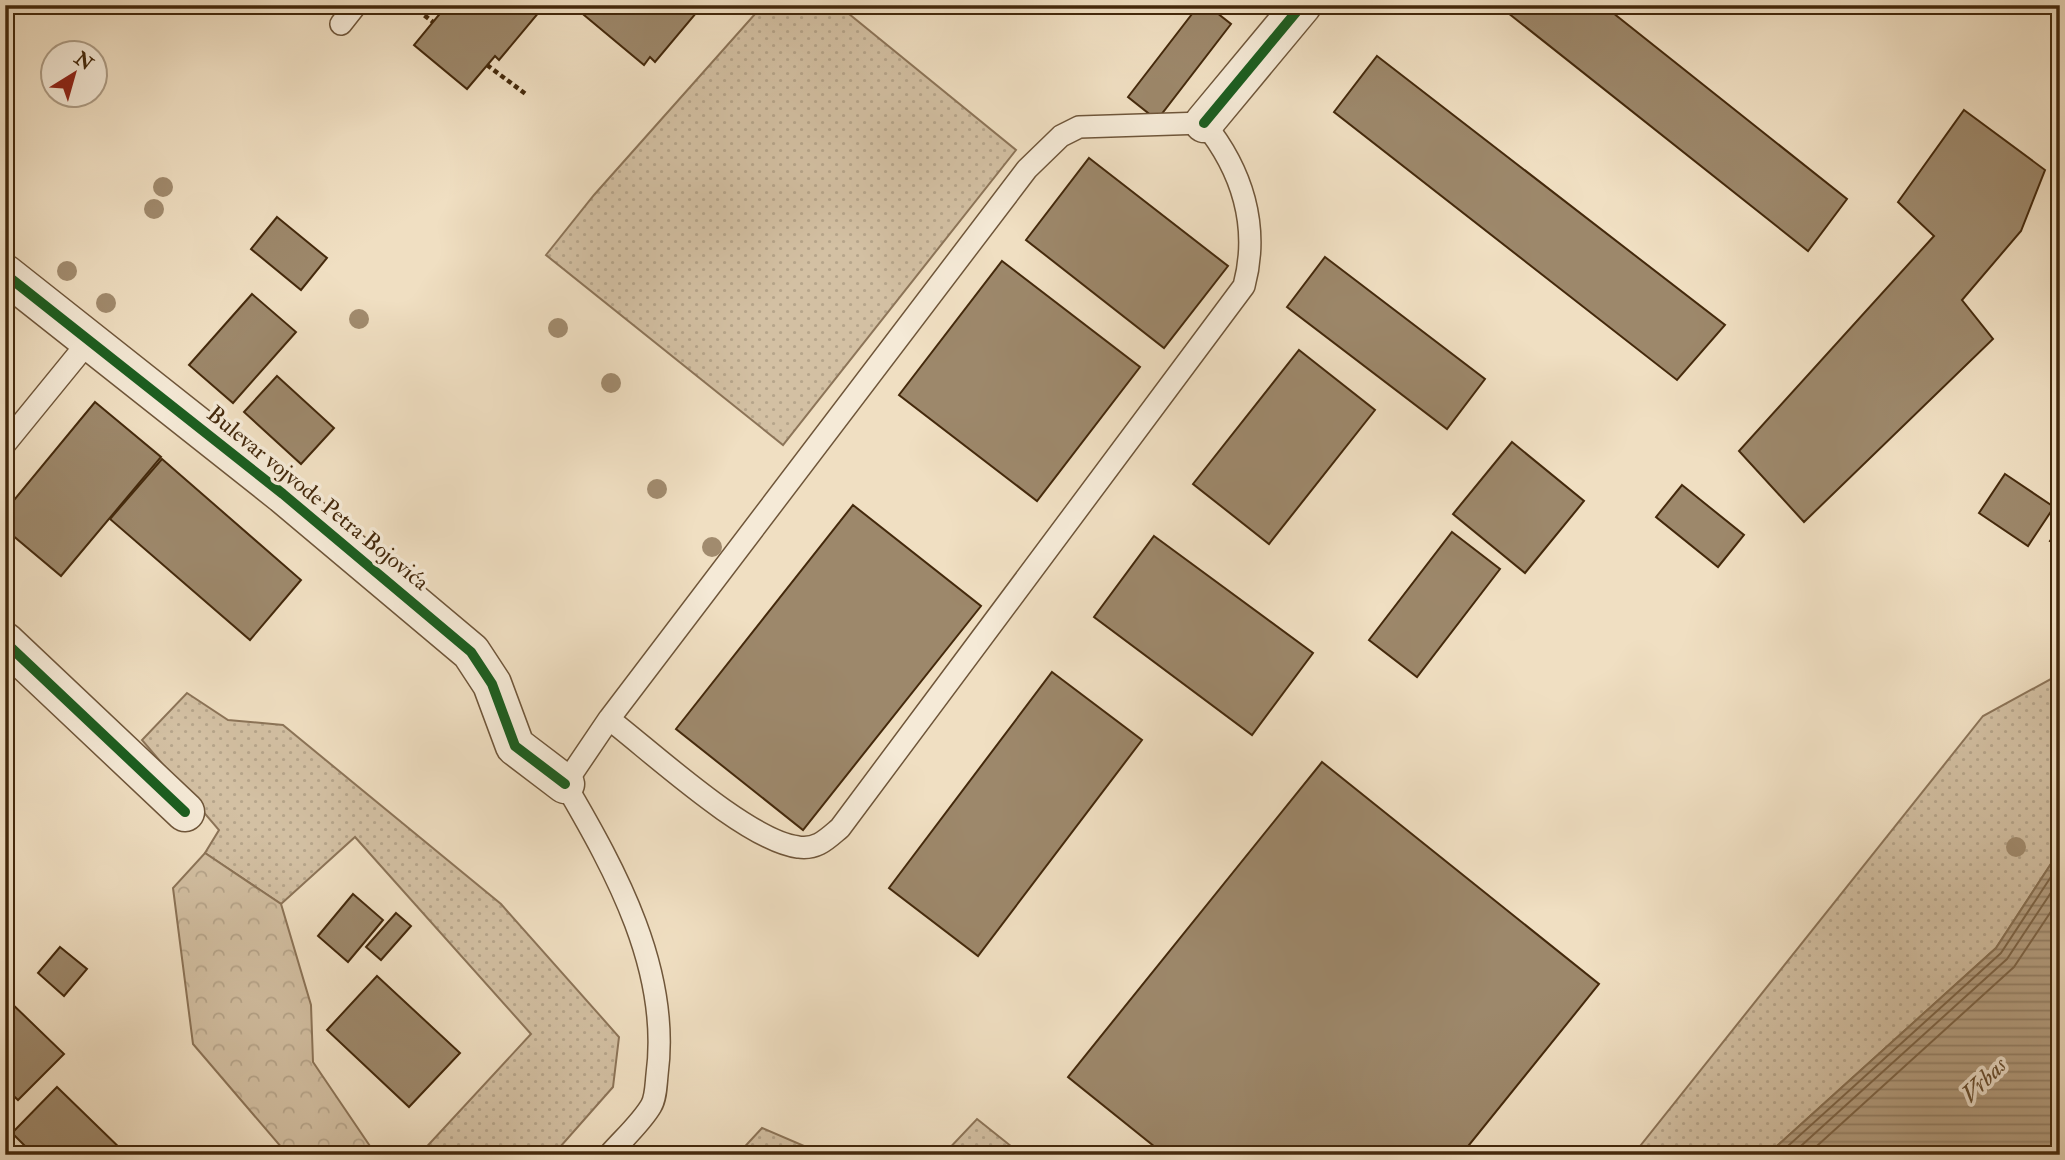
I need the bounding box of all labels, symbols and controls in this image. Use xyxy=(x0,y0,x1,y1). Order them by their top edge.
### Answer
north arrow xyxy=(38,38,108,108)
text: N xyxy=(69,46,98,77)
street label: Bulevar vojvode Petra Bojovića xyxy=(201,399,435,597)
water label: Vrbas xyxy=(1954,1050,2014,1110)

